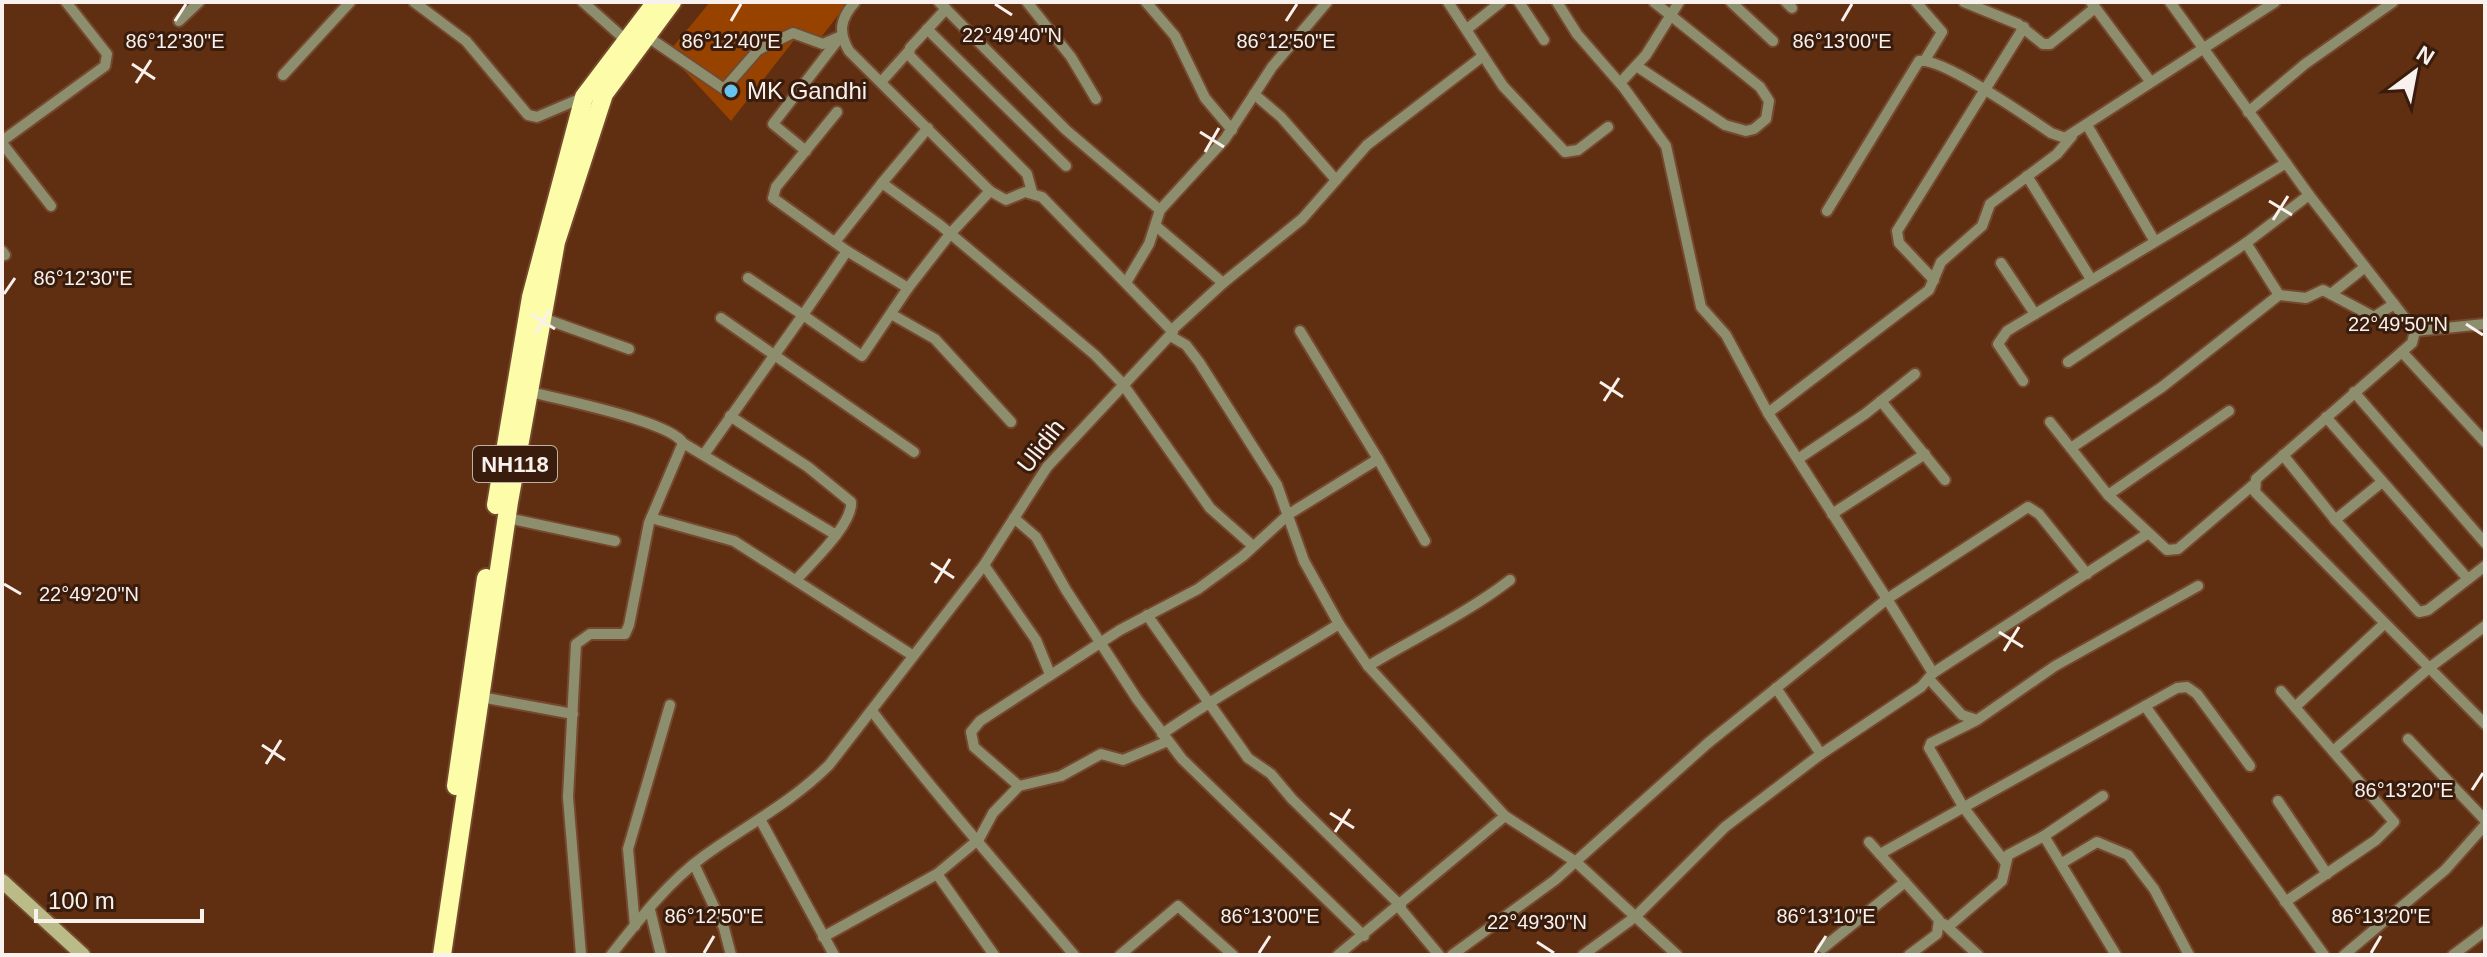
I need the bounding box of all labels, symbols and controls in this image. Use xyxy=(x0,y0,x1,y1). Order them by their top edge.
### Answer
text: 22°49'40"N xyxy=(962,24,1062,46)
text: 86°12'30"E xyxy=(126,30,225,52)
text: 86°12'40"E xyxy=(682,30,781,52)
text: 86°12'50"E xyxy=(1237,30,1336,52)
text: 86°13'00"E xyxy=(1793,30,1892,52)
north arrow xyxy=(2375,32,2455,112)
text: N xyxy=(2412,41,2439,70)
place label: MK Gandhi xyxy=(747,77,867,104)
marker: MK Gandhi xyxy=(722,82,740,100)
text: 86°12'30"E xyxy=(34,267,133,289)
text: 22°49'50"N xyxy=(2348,313,2448,335)
street label: Ulidih xyxy=(1011,414,1070,478)
road number: NH118 xyxy=(473,446,557,482)
text: 22°49'20"N xyxy=(39,583,139,605)
text: 86°13'20"E xyxy=(2355,779,2454,801)
scale bar xyxy=(36,873,202,923)
text: 100 m xyxy=(48,887,115,914)
text: 86°12'50"E xyxy=(665,905,764,927)
text: 86°13'00"E xyxy=(1221,905,1320,927)
text: 86°13'10"E xyxy=(1777,905,1876,927)
text: 86°13'20"E xyxy=(2332,905,2431,927)
text: 22°49'30"N xyxy=(1487,911,1587,933)

